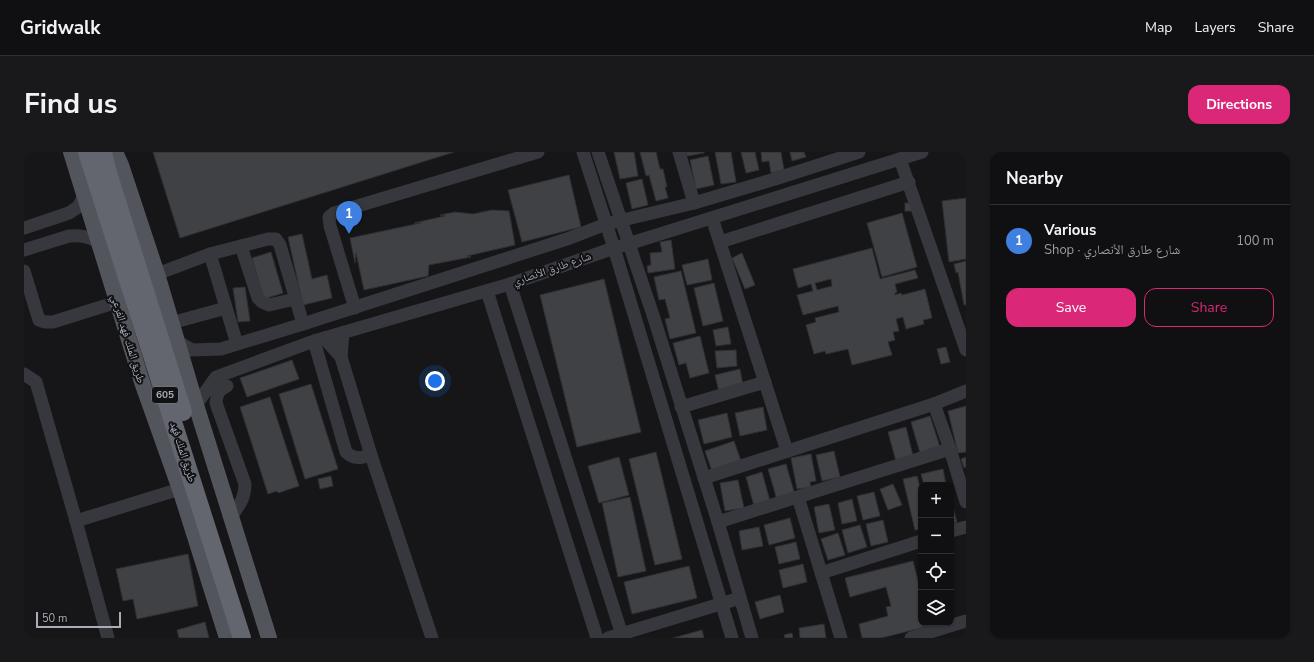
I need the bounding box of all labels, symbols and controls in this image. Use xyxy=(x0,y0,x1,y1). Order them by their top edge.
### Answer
text: Gridwalk xyxy=(20,15,100,41)
text: Map xyxy=(1145,18,1172,37)
text: Layers xyxy=(1194,18,1236,37)
text: Share xyxy=(1258,18,1294,37)
text: Find us xyxy=(24,85,118,123)
button: Directions xyxy=(1188,85,1290,124)
text: Nearby xyxy=(1006,167,1063,190)
pin: 1 xyxy=(336,201,362,234)
text: Various xyxy=(1044,220,1096,240)
text: 1 xyxy=(1015,232,1023,250)
text: 100 m xyxy=(1236,232,1274,250)
text: Shop · شارع طارق الأنصاري xyxy=(1044,241,1180,259)
street label: شارع طارق الأنصاري xyxy=(511,249,593,290)
button: Save xyxy=(1006,288,1136,327)
button: Share xyxy=(1144,288,1274,327)
street label: طريق الملك فهد الفرعي xyxy=(107,293,149,385)
your location xyxy=(425,371,445,391)
road number: 605 xyxy=(152,387,178,403)
street label: طريق الملك فهد xyxy=(166,420,200,484)
map controls xyxy=(918,482,954,626)
button: + xyxy=(918,482,954,518)
button: − xyxy=(918,518,954,554)
button: locate xyxy=(918,554,954,590)
button: layers xyxy=(918,590,954,626)
scale bar xyxy=(36,610,121,629)
text: 50 m xyxy=(42,611,67,626)

